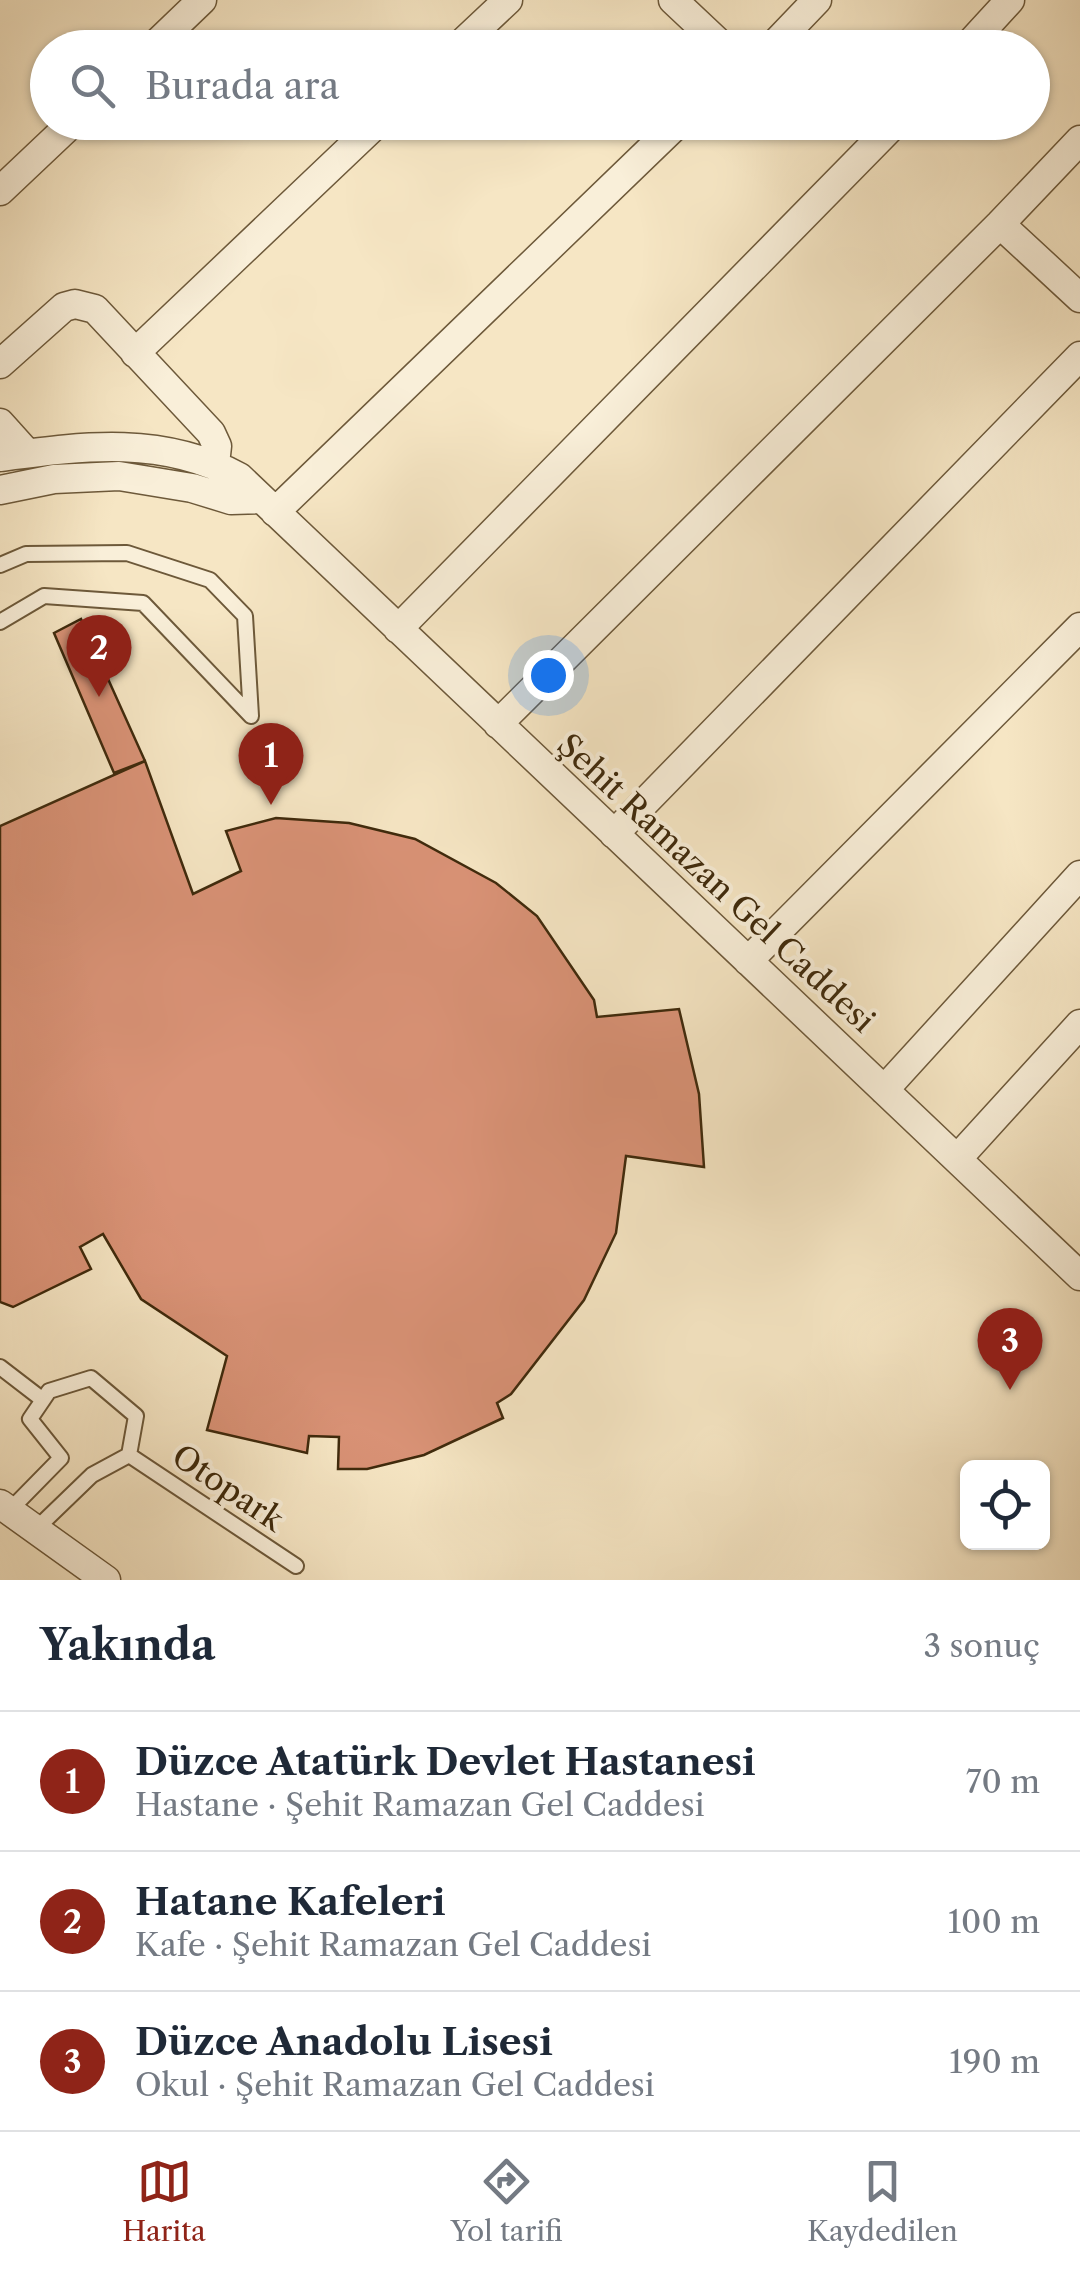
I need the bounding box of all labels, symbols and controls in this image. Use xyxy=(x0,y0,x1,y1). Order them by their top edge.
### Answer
search box xyxy=(30,30,1050,140)
icon: search xyxy=(65,58,120,113)
text: Burada ara xyxy=(145,62,340,109)
pin: 2 xyxy=(66,614,132,697)
your location xyxy=(523,650,574,701)
pin: 1 xyxy=(238,722,304,805)
street label: Şehit Ramazan Gel Caddesi xyxy=(550,725,883,1040)
pin: 3 xyxy=(978,1308,1042,1390)
street label: Otopark xyxy=(165,1436,293,1540)
map controls xyxy=(960,1460,1050,1550)
button: locate xyxy=(960,1460,1050,1550)
text: Yakında xyxy=(40,1619,215,1671)
text: 3 sonuç xyxy=(923,1626,1040,1665)
text: Düzce Atatürk Devlet Hastanesi xyxy=(135,1738,756,1785)
text: 1 xyxy=(65,1762,80,1801)
text: 70 m xyxy=(966,1762,1040,1801)
text: Hastane · Şehit Ramazan Gel Caddesi xyxy=(135,1785,704,1824)
text: Hatane Kafeleri xyxy=(135,1878,446,1925)
text: 2 xyxy=(63,1902,82,1941)
text: 100 m xyxy=(948,1902,1040,1941)
text: Kafe · Şehit Ramazan Gel Caddesi xyxy=(135,1925,651,1964)
text: Düzce Anadolu Lisesi xyxy=(135,2018,553,2065)
text: 3 xyxy=(63,2042,82,2081)
text: 190 m xyxy=(949,2042,1040,2081)
text: Okul · Şehit Ramazan Gel Caddesi xyxy=(135,2065,655,2104)
tab: Harita xyxy=(122,2154,206,2248)
tab: Yol tarifi xyxy=(450,2154,563,2248)
tab: Kaydedilen xyxy=(807,2154,958,2248)

